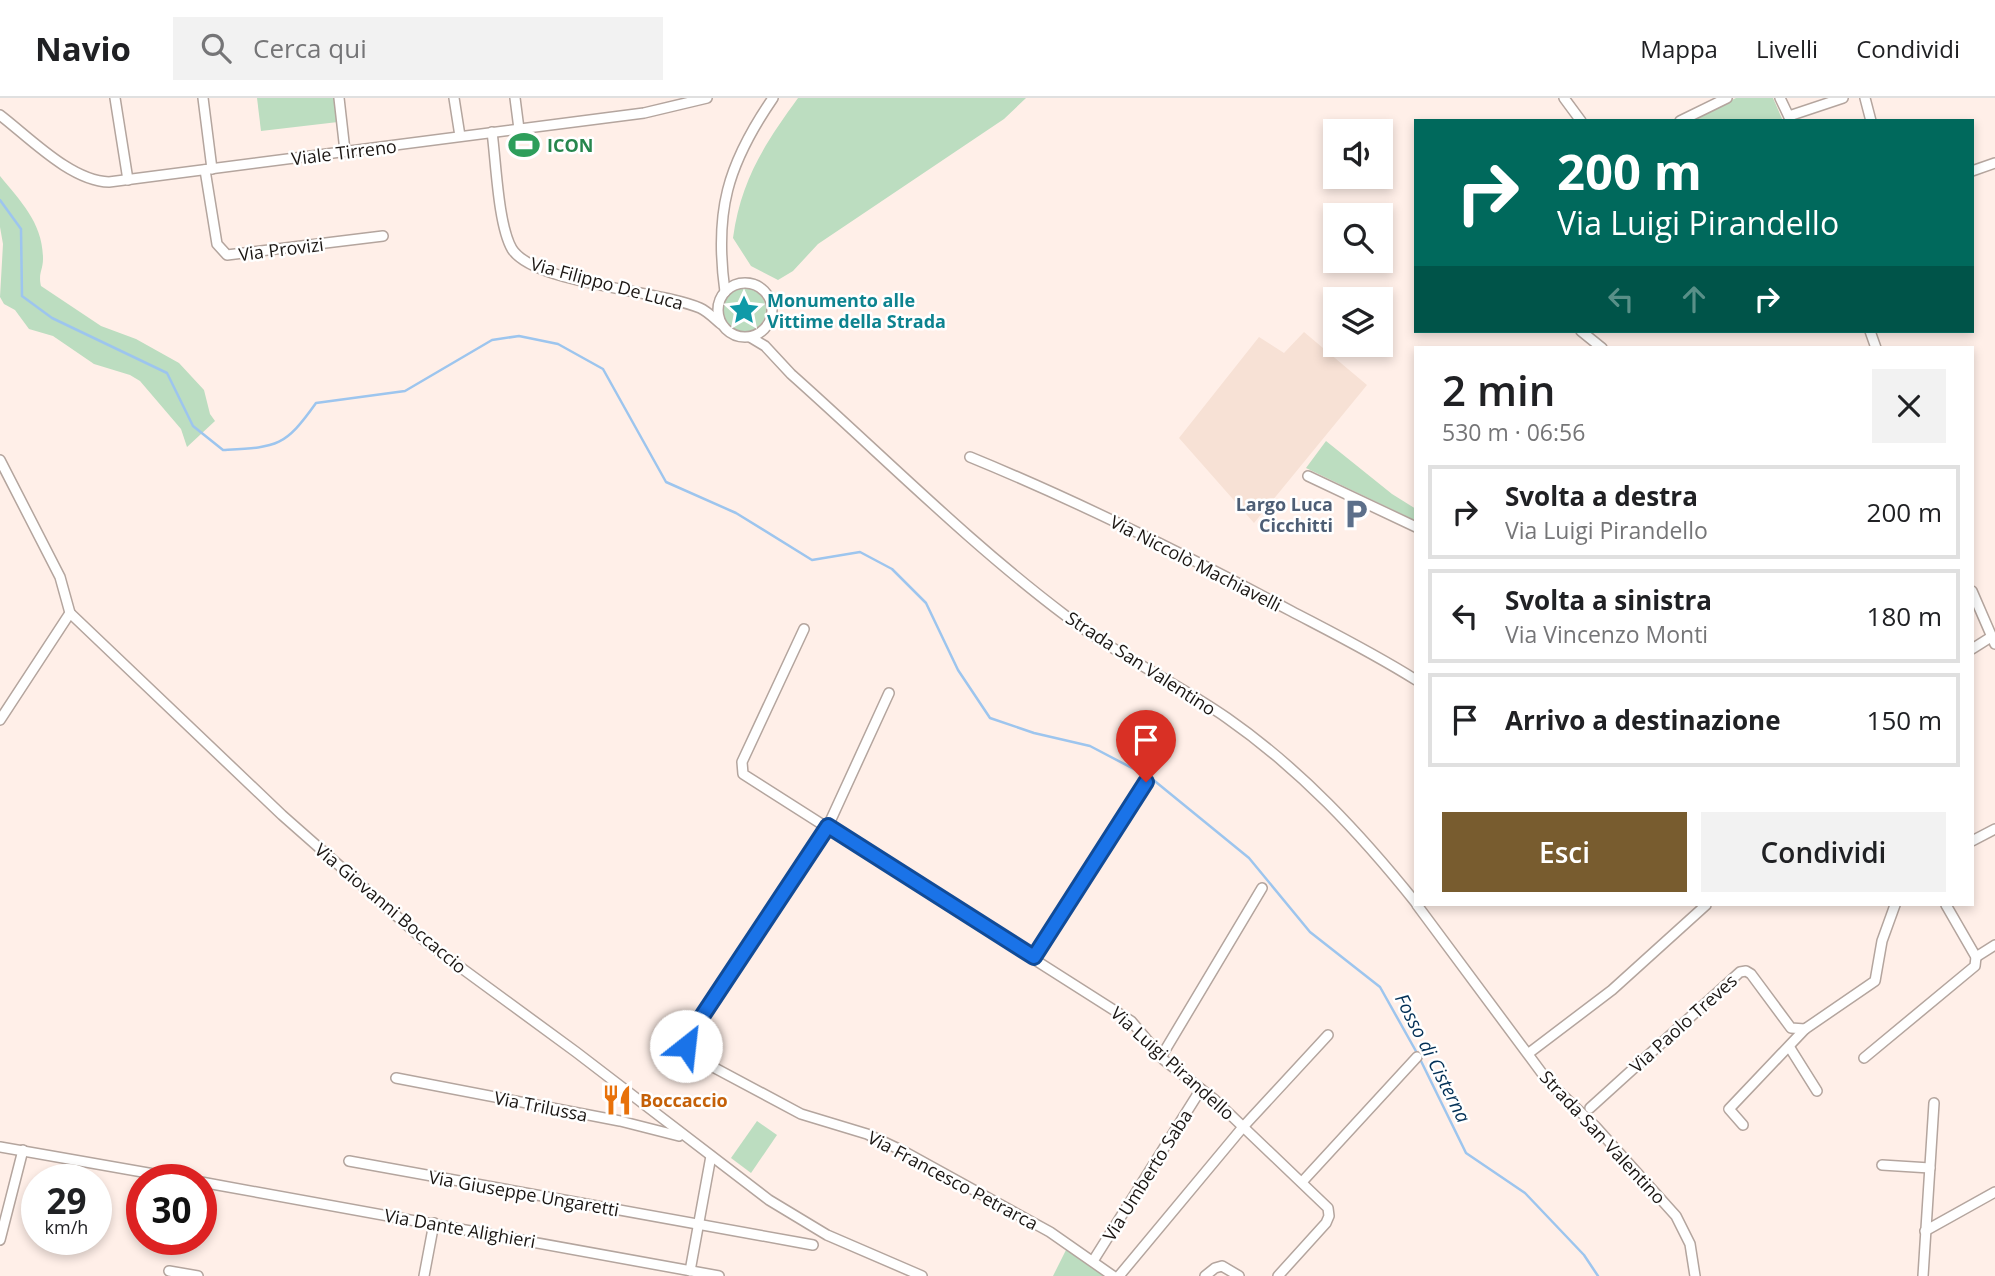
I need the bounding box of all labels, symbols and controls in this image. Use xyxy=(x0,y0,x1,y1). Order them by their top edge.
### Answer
search box xyxy=(173,17,663,80)
text: Navio xyxy=(35,26,131,71)
icon: search xyxy=(197,29,235,67)
text: Cerca qui xyxy=(253,30,367,66)
text: Mappa xyxy=(1640,32,1718,65)
text: Livelli xyxy=(1756,32,1818,65)
text: Condividi xyxy=(1856,32,1960,65)
map controls xyxy=(1323,119,1393,357)
button: sound xyxy=(1323,119,1393,189)
sports icon: ICON xyxy=(507,128,541,162)
place label: ICON xyxy=(547,133,593,157)
street label: Viale Tirreno xyxy=(290,134,398,170)
text: 200 m xyxy=(1557,138,1702,204)
icon: right xyxy=(1442,147,1533,238)
text: Via Luigi Pirandello xyxy=(1557,201,1839,244)
button: search xyxy=(1323,203,1393,273)
street label: Via Provizi xyxy=(237,232,325,266)
street label: Via Filippo De Luca xyxy=(528,251,686,315)
icon: left xyxy=(1602,280,1640,318)
icon: ahead xyxy=(1675,280,1713,318)
icon: right xyxy=(1748,280,1786,318)
button: layers xyxy=(1323,287,1393,357)
place label: Monumento alle Vittime della Strada xyxy=(767,288,946,333)
place icon: Monumento alle Vittime della Strada xyxy=(727,293,761,327)
text: 2 min xyxy=(1442,361,1555,418)
button: close xyxy=(1872,369,1946,443)
text: 530 m · 06:56 xyxy=(1442,416,1585,448)
text: Svolta a destra xyxy=(1505,478,1698,514)
place label: Largo Luca Cicchitti xyxy=(1236,492,1333,537)
icon: right xyxy=(1446,493,1484,531)
text: 200 m xyxy=(1867,494,1942,530)
parking icon: Largo Luca Cicchitti xyxy=(1339,497,1373,531)
street label: Via Niccolò Machiavelli xyxy=(1106,509,1286,617)
text: Via Luigi Pirandello xyxy=(1505,514,1708,546)
text: Svolta a sinistra xyxy=(1505,582,1712,618)
icon: left xyxy=(1446,597,1484,635)
text: 180 m xyxy=(1867,598,1942,634)
street label: Strada San Valentino xyxy=(1061,606,1221,720)
text: Via Vincenzo Monti xyxy=(1505,618,1708,650)
icon: arrive xyxy=(1446,701,1484,739)
text: Arrivo a destinazione xyxy=(1505,702,1781,738)
text: 150 m xyxy=(1867,702,1942,738)
pin xyxy=(1116,710,1176,782)
icon: arrive xyxy=(1127,721,1165,759)
button: Esci xyxy=(1442,812,1687,892)
button: Condividi xyxy=(1701,812,1946,892)
street label: Via Giovanni Boccaccio xyxy=(310,837,472,979)
street label: Via Paolo Treves xyxy=(1624,968,1742,1078)
water label: Fosso di Cisterna xyxy=(1389,989,1477,1127)
street label: Via Luigi Pirandello xyxy=(1106,1001,1240,1125)
position arrow xyxy=(649,1009,723,1083)
street label: Strada San Valentino xyxy=(1535,1065,1671,1209)
restaurant icon: Boccaccio xyxy=(600,1083,634,1117)
street label: Via Trilussa xyxy=(492,1085,590,1127)
place label: Boccaccio xyxy=(640,1088,728,1112)
street label: Via Umberto Saba xyxy=(1097,1105,1197,1245)
street label: Via Francesco Petrarca xyxy=(864,1125,1042,1235)
speed limit sign: 30 xyxy=(126,1164,217,1255)
street label: Via Giuseppe Ungaretti xyxy=(427,1164,621,1222)
text: 29 xyxy=(46,1177,87,1224)
street label: Via Dante Alighieri xyxy=(383,1203,537,1253)
text: km/h xyxy=(45,1215,88,1239)

